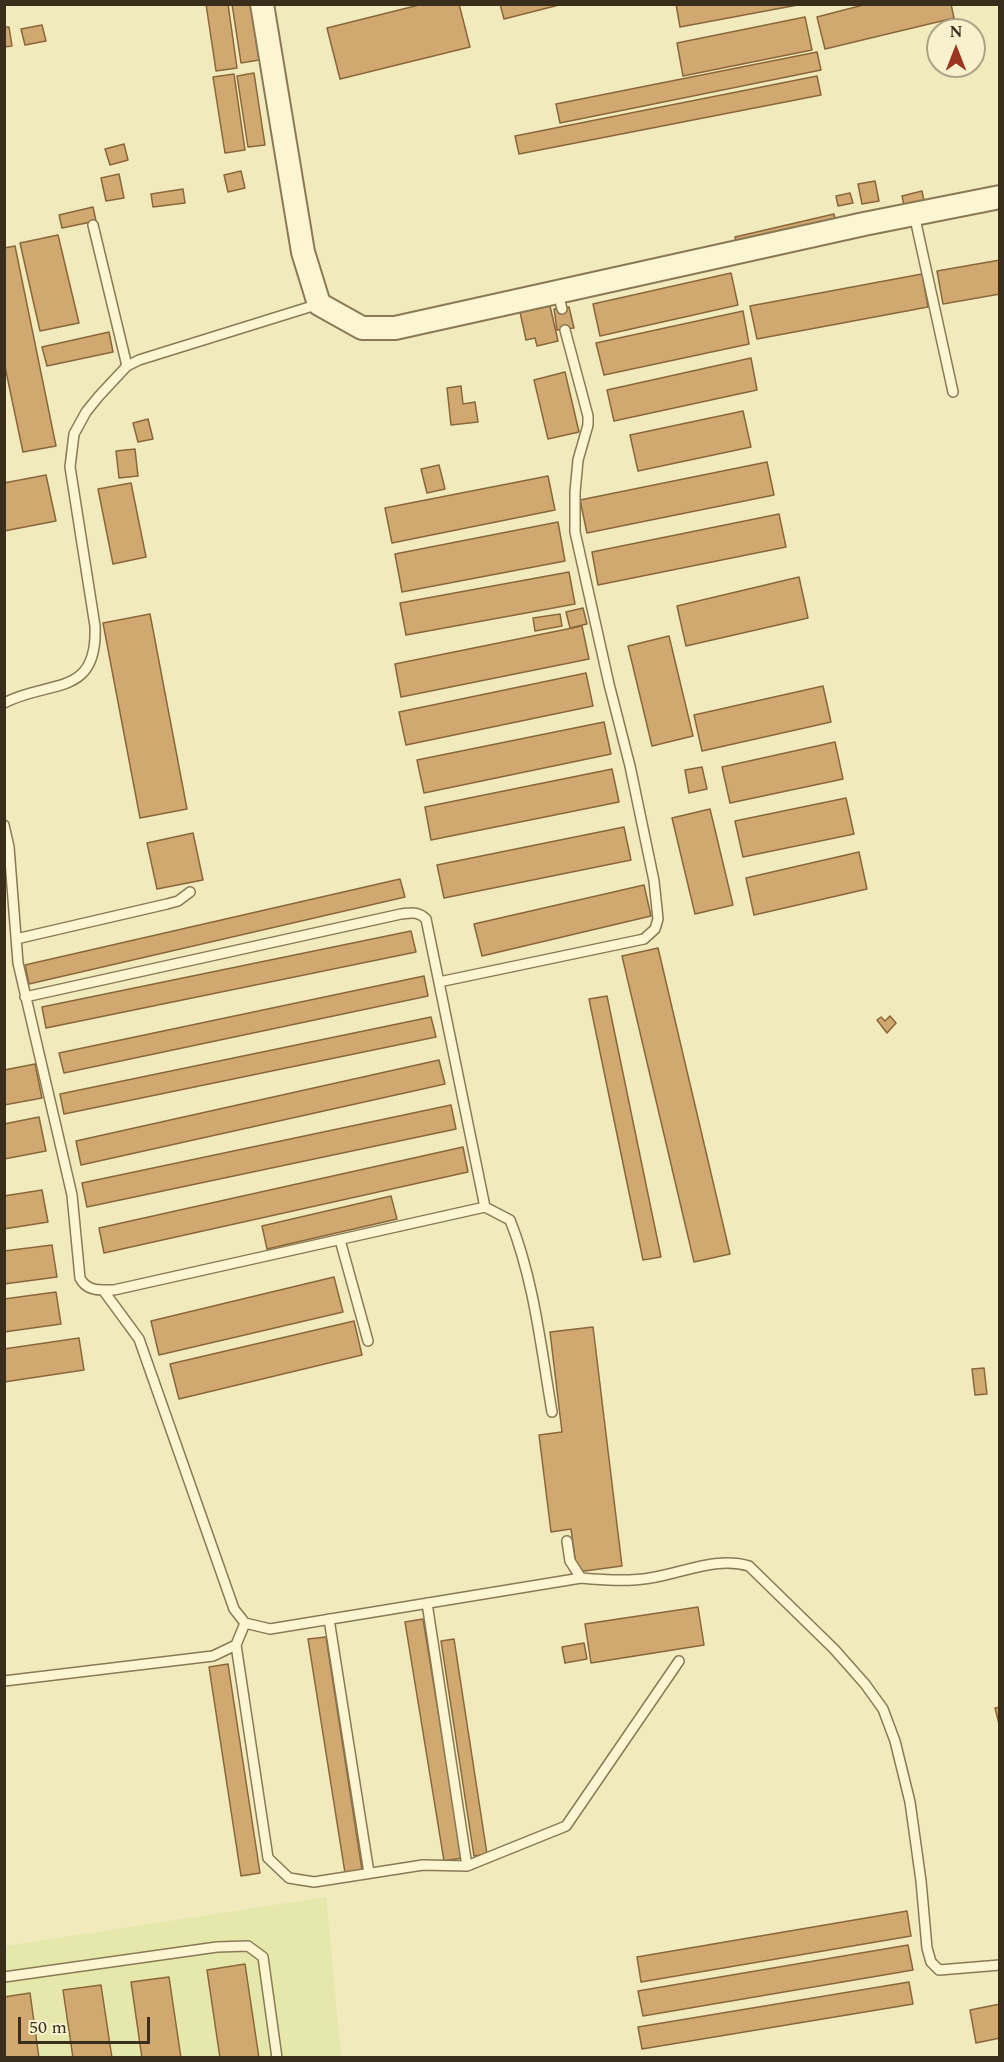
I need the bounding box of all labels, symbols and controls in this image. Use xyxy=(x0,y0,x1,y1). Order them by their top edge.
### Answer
north arrow xyxy=(926,18,986,78)
text: N xyxy=(949,20,963,44)
scale bar xyxy=(21,2005,153,2043)
text: 50 m xyxy=(29,2014,67,2041)

